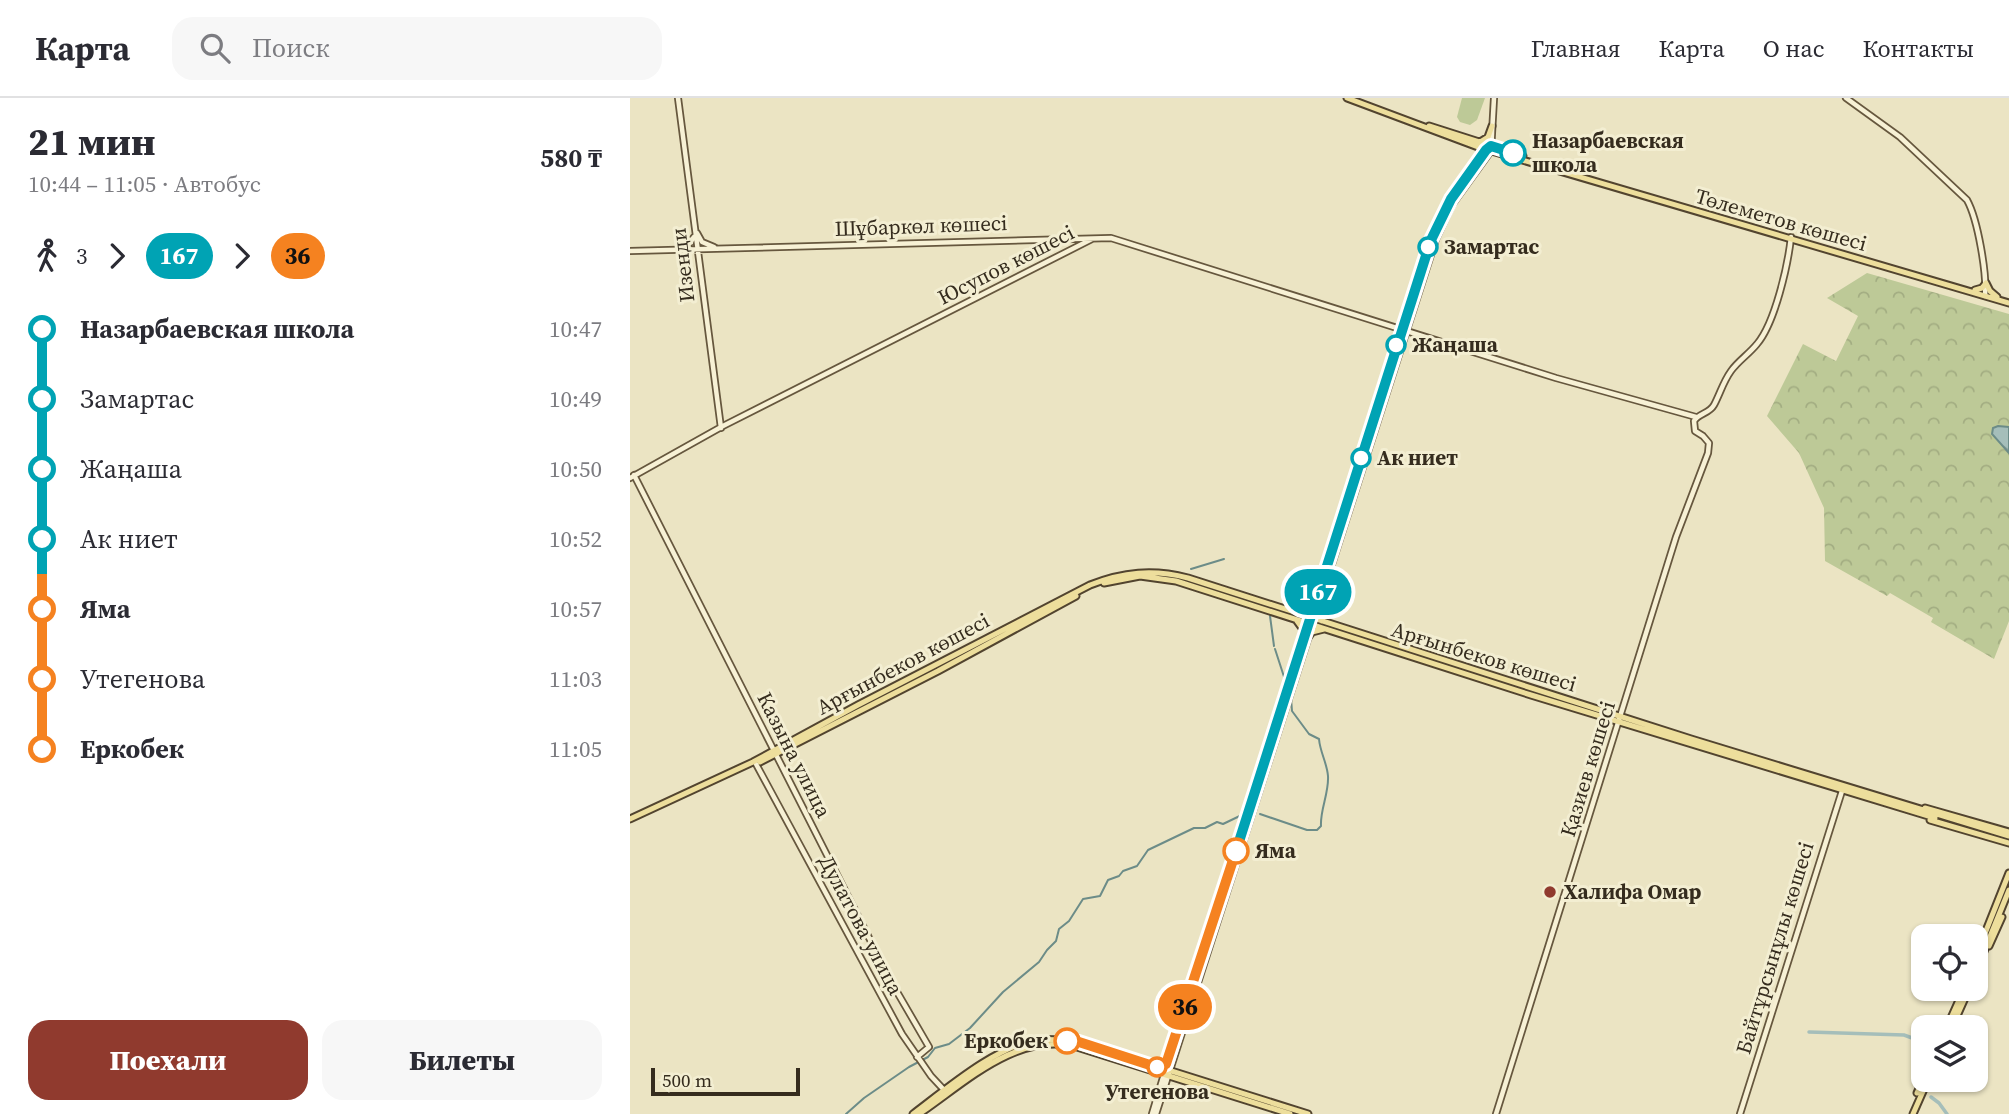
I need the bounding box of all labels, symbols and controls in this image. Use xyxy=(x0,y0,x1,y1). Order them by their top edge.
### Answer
search box xyxy=(172,17,662,80)
text: Карта xyxy=(35,26,130,71)
icon: search xyxy=(196,29,234,67)
text: Поиск xyxy=(252,30,330,66)
text: Главная xyxy=(1531,32,1620,65)
text: Карта xyxy=(1658,32,1725,65)
text: О нас xyxy=(1763,32,1824,65)
text: Контакты xyxy=(1862,32,1974,65)
text: 21 мин xyxy=(28,116,156,168)
place label: Назарбаевская школа xyxy=(1532,126,1684,179)
text: 580 ₸ xyxy=(540,140,602,176)
marker: Назарбаевская школа xyxy=(1500,140,1526,166)
text: 10:44 – 11:05 · Автобус xyxy=(28,168,261,200)
street label: Төлеметов көшесі xyxy=(1692,181,1870,258)
street label: Шұбаркөл көшесі xyxy=(834,208,1008,243)
street label: Юсупов көшесі xyxy=(932,218,1079,311)
street label: Изенди xyxy=(664,226,701,304)
place label: Замартас xyxy=(1444,232,1540,261)
icon: walk xyxy=(28,237,66,275)
icon: forward xyxy=(98,237,136,275)
icon: forward xyxy=(223,237,261,275)
marker: Замартас xyxy=(1418,237,1438,257)
text: 167 xyxy=(160,239,199,272)
text: 36 xyxy=(285,239,311,272)
text: 3 xyxy=(76,240,88,272)
text: Назарбаевская школа xyxy=(80,311,354,347)
text: 10:47 xyxy=(549,313,602,345)
place label: Жаңаша xyxy=(1412,330,1499,359)
marker: Жаңаша xyxy=(1386,335,1406,355)
text: Замартас xyxy=(80,381,194,417)
text: 10:49 xyxy=(549,383,602,415)
place label: Ак ниет xyxy=(1377,443,1458,472)
marker: Ак ниет xyxy=(1351,448,1371,468)
text: Жаңаша xyxy=(80,451,182,487)
text: 10:50 xyxy=(549,453,602,485)
text: Ак ниет xyxy=(80,521,178,557)
text: 10:52 xyxy=(549,523,602,555)
line badge: 167 xyxy=(1278,569,1358,615)
text: 167 xyxy=(1298,575,1338,608)
text: Яма xyxy=(80,591,131,627)
text: 10:57 xyxy=(549,593,602,625)
street label: Арғынбеков көшесі xyxy=(811,606,994,721)
street label: Арғынбеков көшесі xyxy=(1388,615,1580,698)
text: Утегенова xyxy=(80,661,205,697)
text: 11:03 xyxy=(549,663,602,695)
street label: Казына улица xyxy=(750,687,839,823)
street label: Қазиев көшесі xyxy=(1553,697,1622,840)
text: Еркобек xyxy=(80,731,184,767)
text: 11:05 xyxy=(549,733,602,765)
place label: Яма xyxy=(1255,836,1297,865)
marker: Яма xyxy=(1223,838,1249,864)
street label: Байтұрсынұлы көшесі xyxy=(1728,838,1821,1058)
street label: Дулатова улица xyxy=(812,850,911,1000)
place label: Халифа Омар xyxy=(1564,877,1702,906)
marker: Халифа Омар xyxy=(1542,884,1558,900)
map controls xyxy=(1911,924,1988,1092)
button: locate xyxy=(1911,924,1988,1001)
line badge: 36 xyxy=(1154,984,1216,1030)
text: 36 xyxy=(1172,990,1198,1023)
button: layers xyxy=(1911,1015,1988,1092)
button: Поехали xyxy=(28,1020,308,1100)
button: Билеты xyxy=(322,1020,602,1100)
place label: Еркобек xyxy=(964,1026,1049,1055)
marker: Еркобек xyxy=(1054,1028,1080,1054)
marker: Утегенова xyxy=(1147,1057,1167,1077)
scale bar xyxy=(651,1065,800,1097)
text: 500 m xyxy=(662,1067,712,1093)
place label: Утегенова xyxy=(1105,1077,1210,1106)

